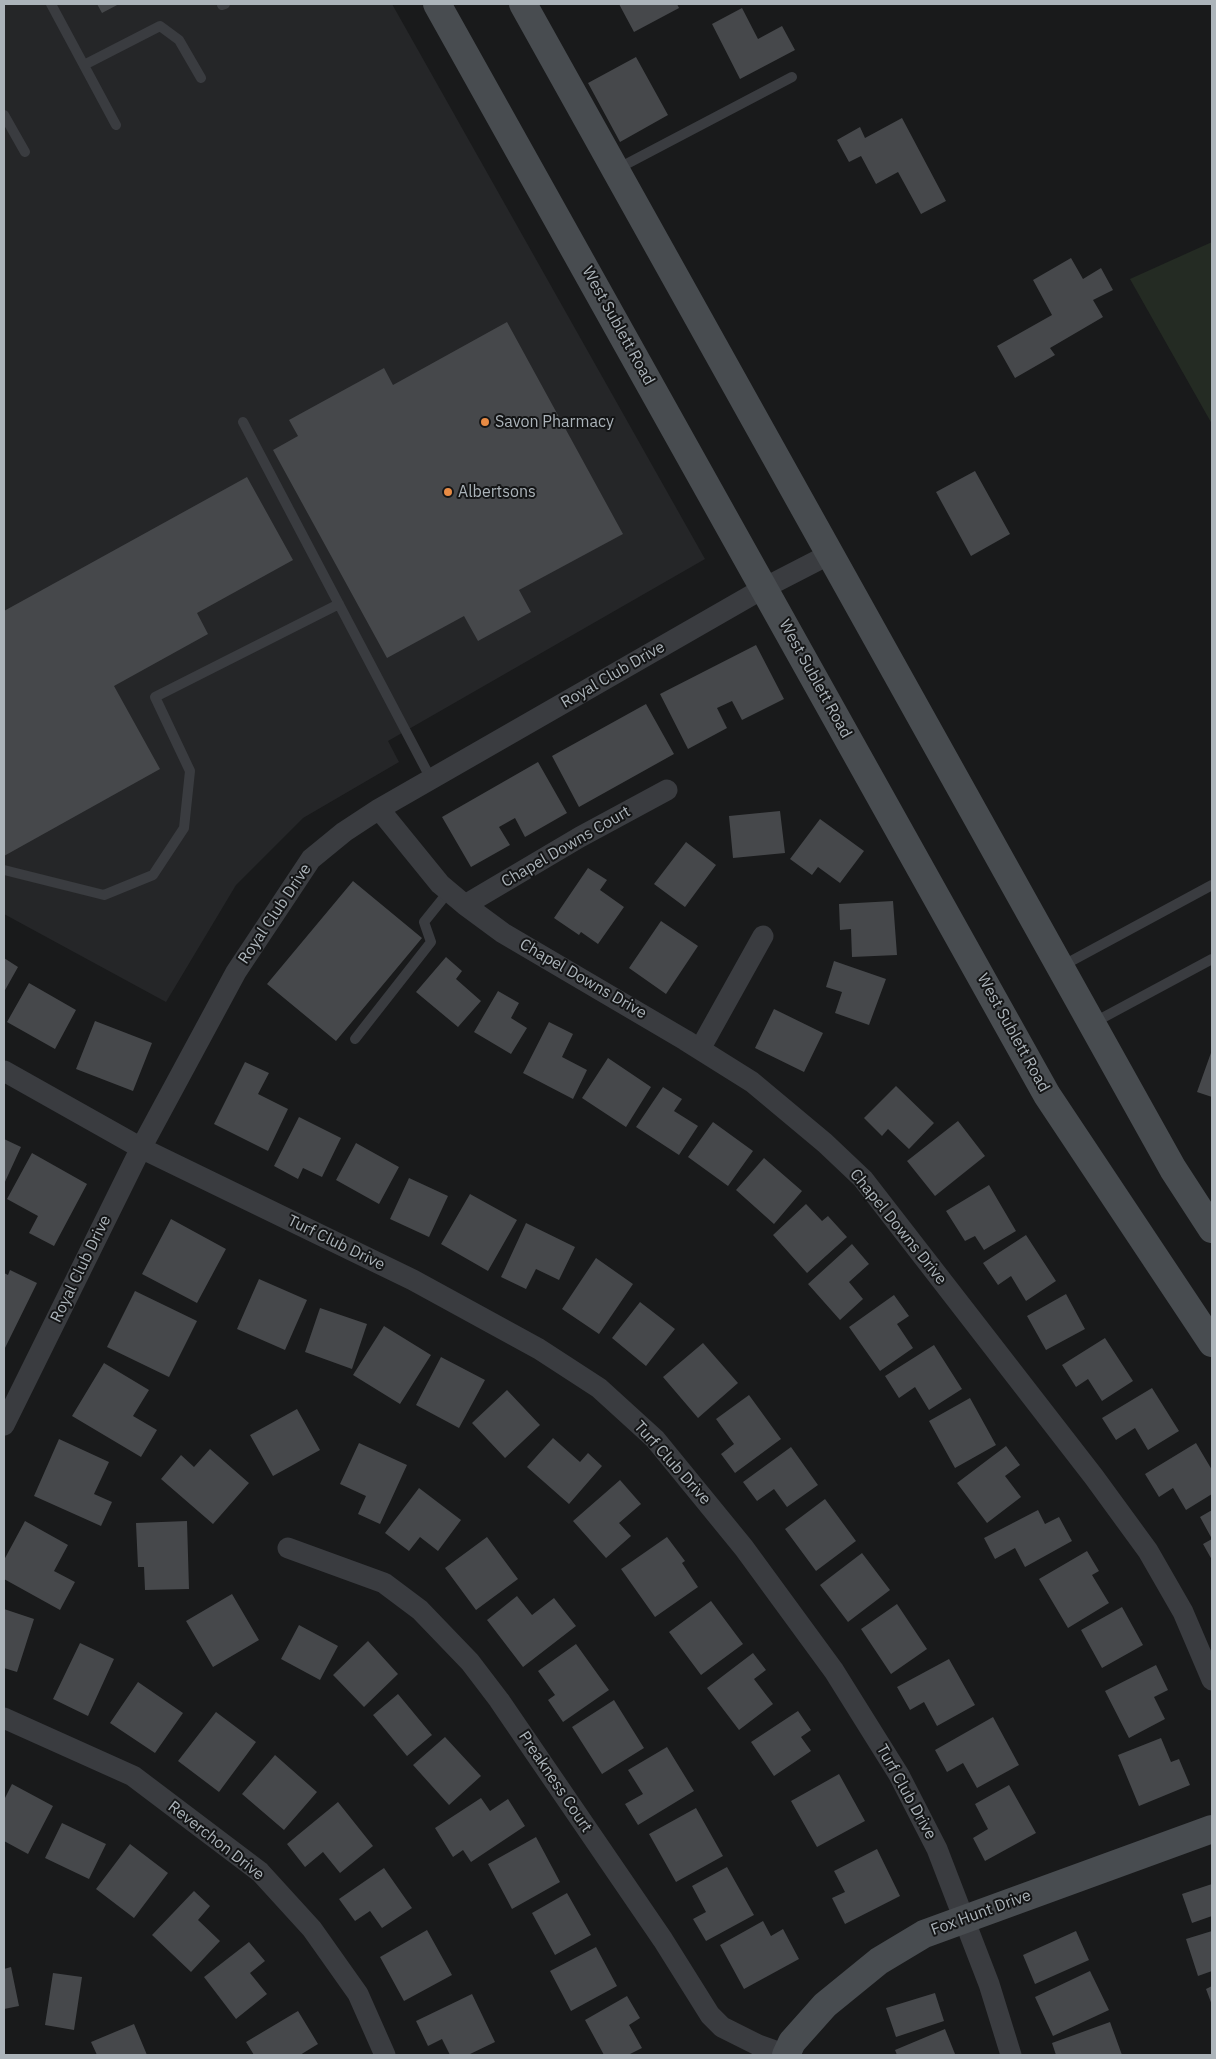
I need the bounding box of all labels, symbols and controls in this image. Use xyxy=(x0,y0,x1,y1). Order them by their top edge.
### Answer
street label: West Sublett Road xyxy=(578,263,658,389)
place label: Savon Pharmacy xyxy=(495,412,614,432)
marker: Savon Pharmacy xyxy=(479,416,491,428)
place label: Albertsons xyxy=(458,482,536,502)
marker: Albertsons xyxy=(442,486,454,498)
street label: West Sublett Road xyxy=(775,616,855,742)
street label: Royal Club Drive xyxy=(558,637,668,713)
street label: Chapel Downs Court xyxy=(498,802,634,892)
street label: Royal Club Drive xyxy=(234,860,316,968)
street label: Chapel Downs Drive xyxy=(516,935,650,1023)
street label: West Sublett Road xyxy=(973,970,1053,1096)
street label: Chapel Downs Drive xyxy=(845,1165,951,1289)
street label: Turf Club Drive xyxy=(284,1211,388,1275)
street label: Royal Club Drive xyxy=(47,1212,115,1326)
street label: Turf Club Drive xyxy=(629,1417,715,1509)
street label: Preakness Court xyxy=(514,1728,596,1836)
street label: Turf Club Drive xyxy=(872,1741,940,1843)
street label: Reverchon Drive xyxy=(164,1797,268,1885)
street label: Fox Hunt Drive xyxy=(928,1886,1034,1940)

